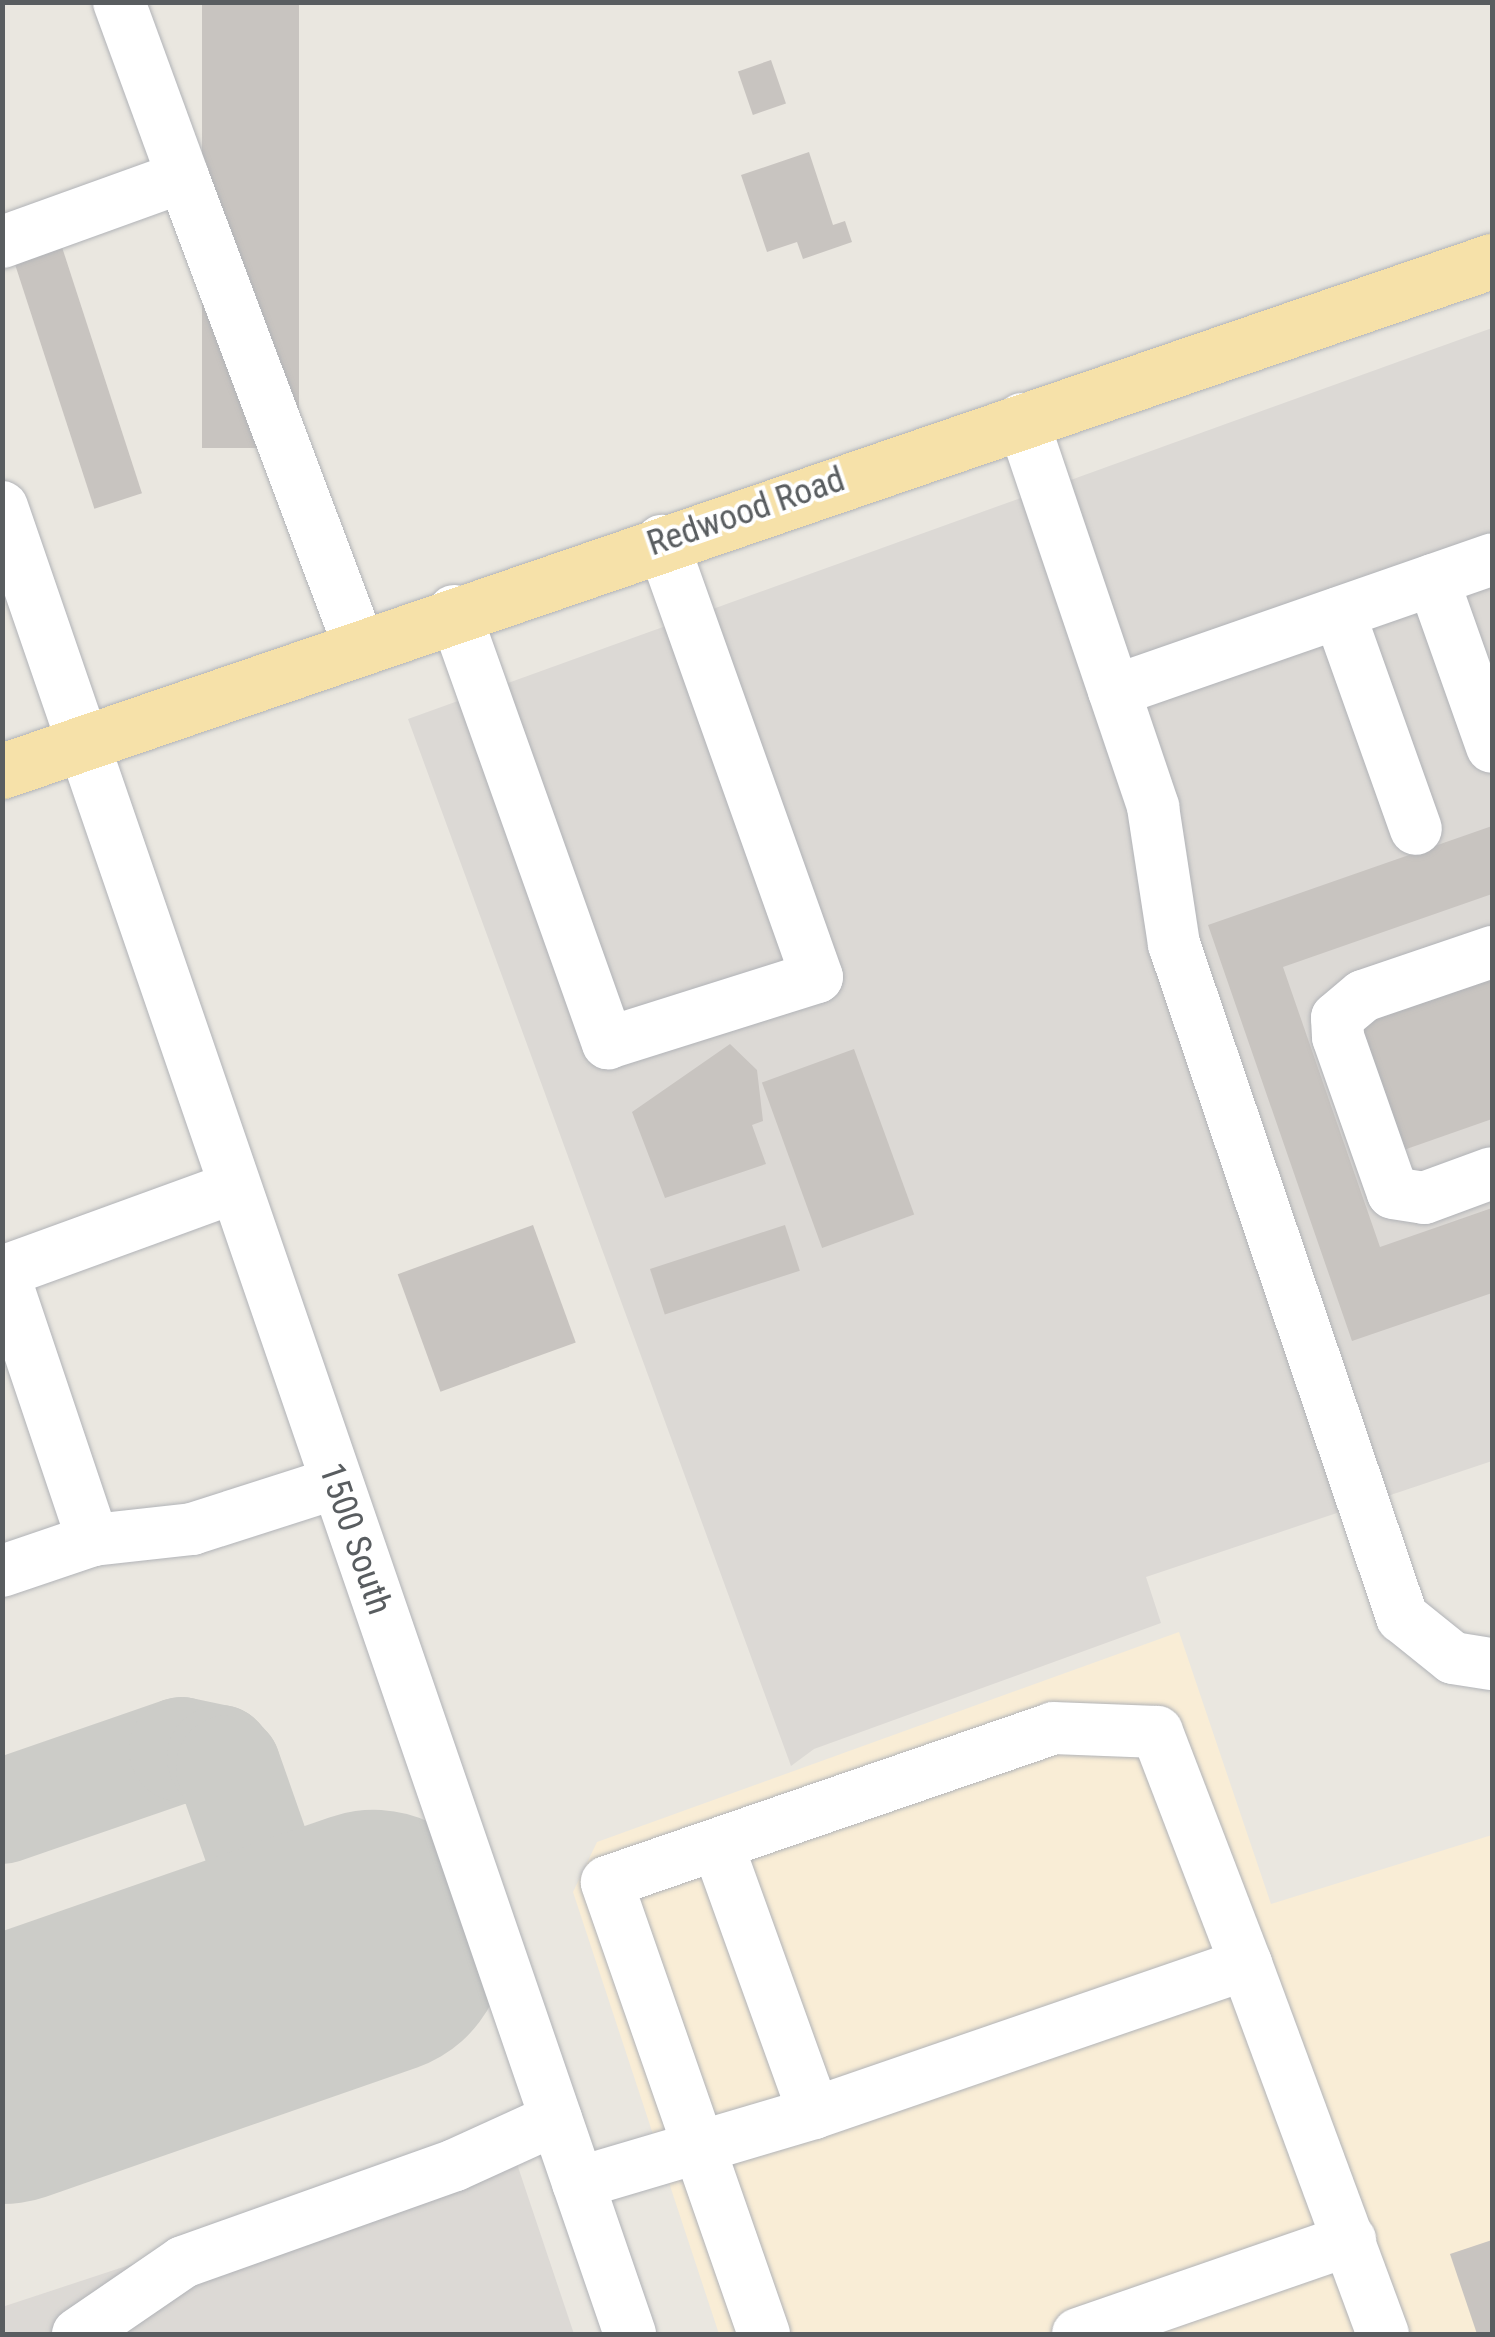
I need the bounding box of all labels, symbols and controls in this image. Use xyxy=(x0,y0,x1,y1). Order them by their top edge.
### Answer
street label: Redwood Road xyxy=(642,459,850,565)
street label: 1500 South xyxy=(310,1458,400,1620)

